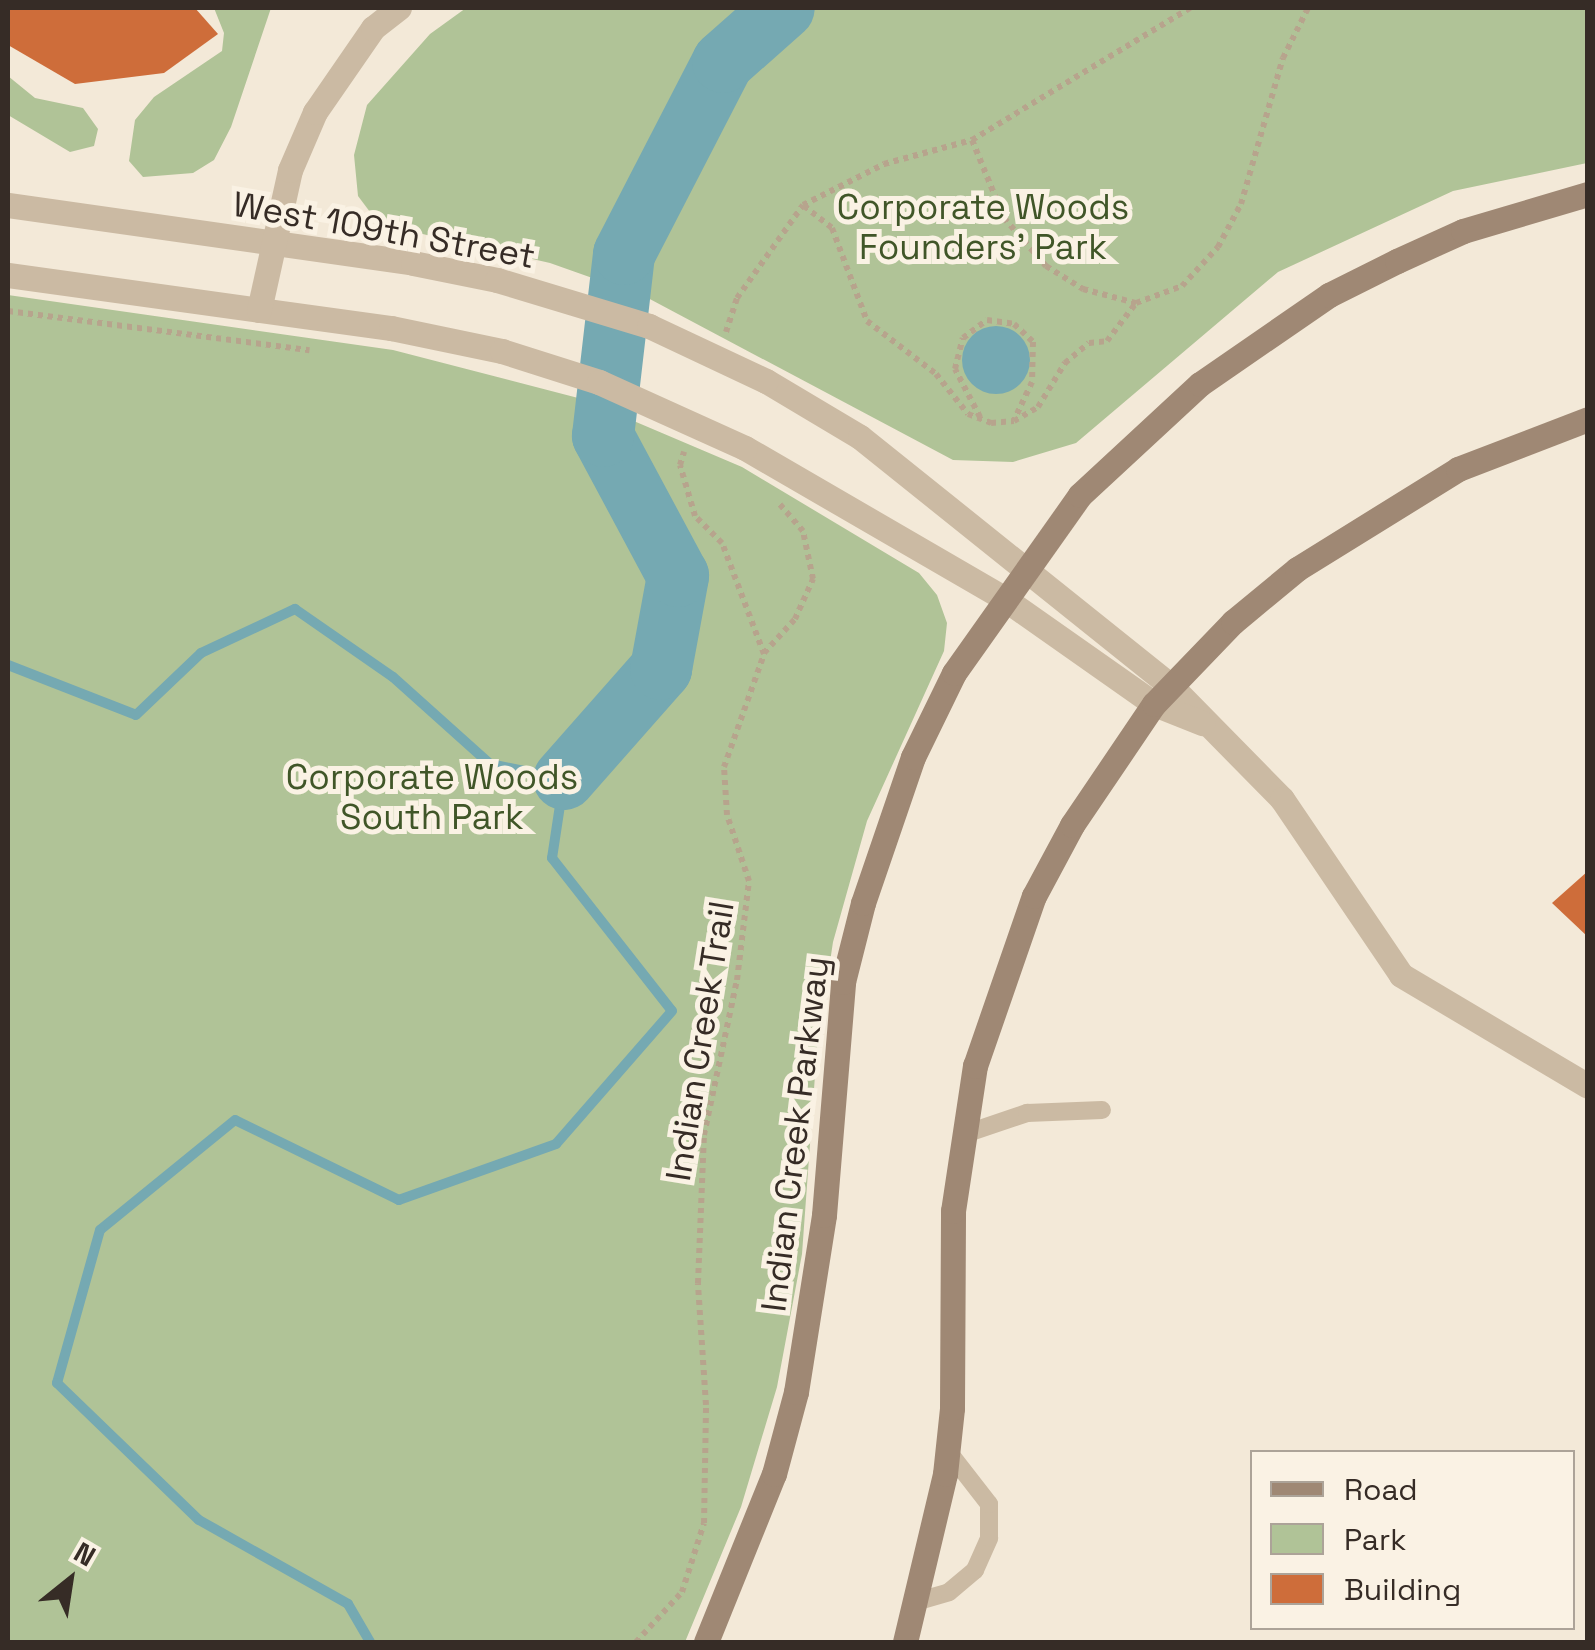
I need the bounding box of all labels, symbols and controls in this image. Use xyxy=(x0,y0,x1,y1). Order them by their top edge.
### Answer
street label: West 109th Street xyxy=(230,183,538,277)
park label: Corporate Woods Founders' Park xyxy=(837,186,1129,268)
park label: Corporate Woods South Park xyxy=(286,756,578,838)
street label: Indian Creek Trail xyxy=(657,898,743,1184)
street label: Indian Creek Parkway xyxy=(752,954,838,1314)
legend xyxy=(1250,1450,1575,1630)
text: Road xyxy=(1344,1470,1418,1509)
text: Park xyxy=(1344,1520,1406,1559)
north arrow xyxy=(20,1530,120,1630)
text: N xyxy=(68,1534,102,1574)
text: Building xyxy=(1344,1570,1461,1609)

